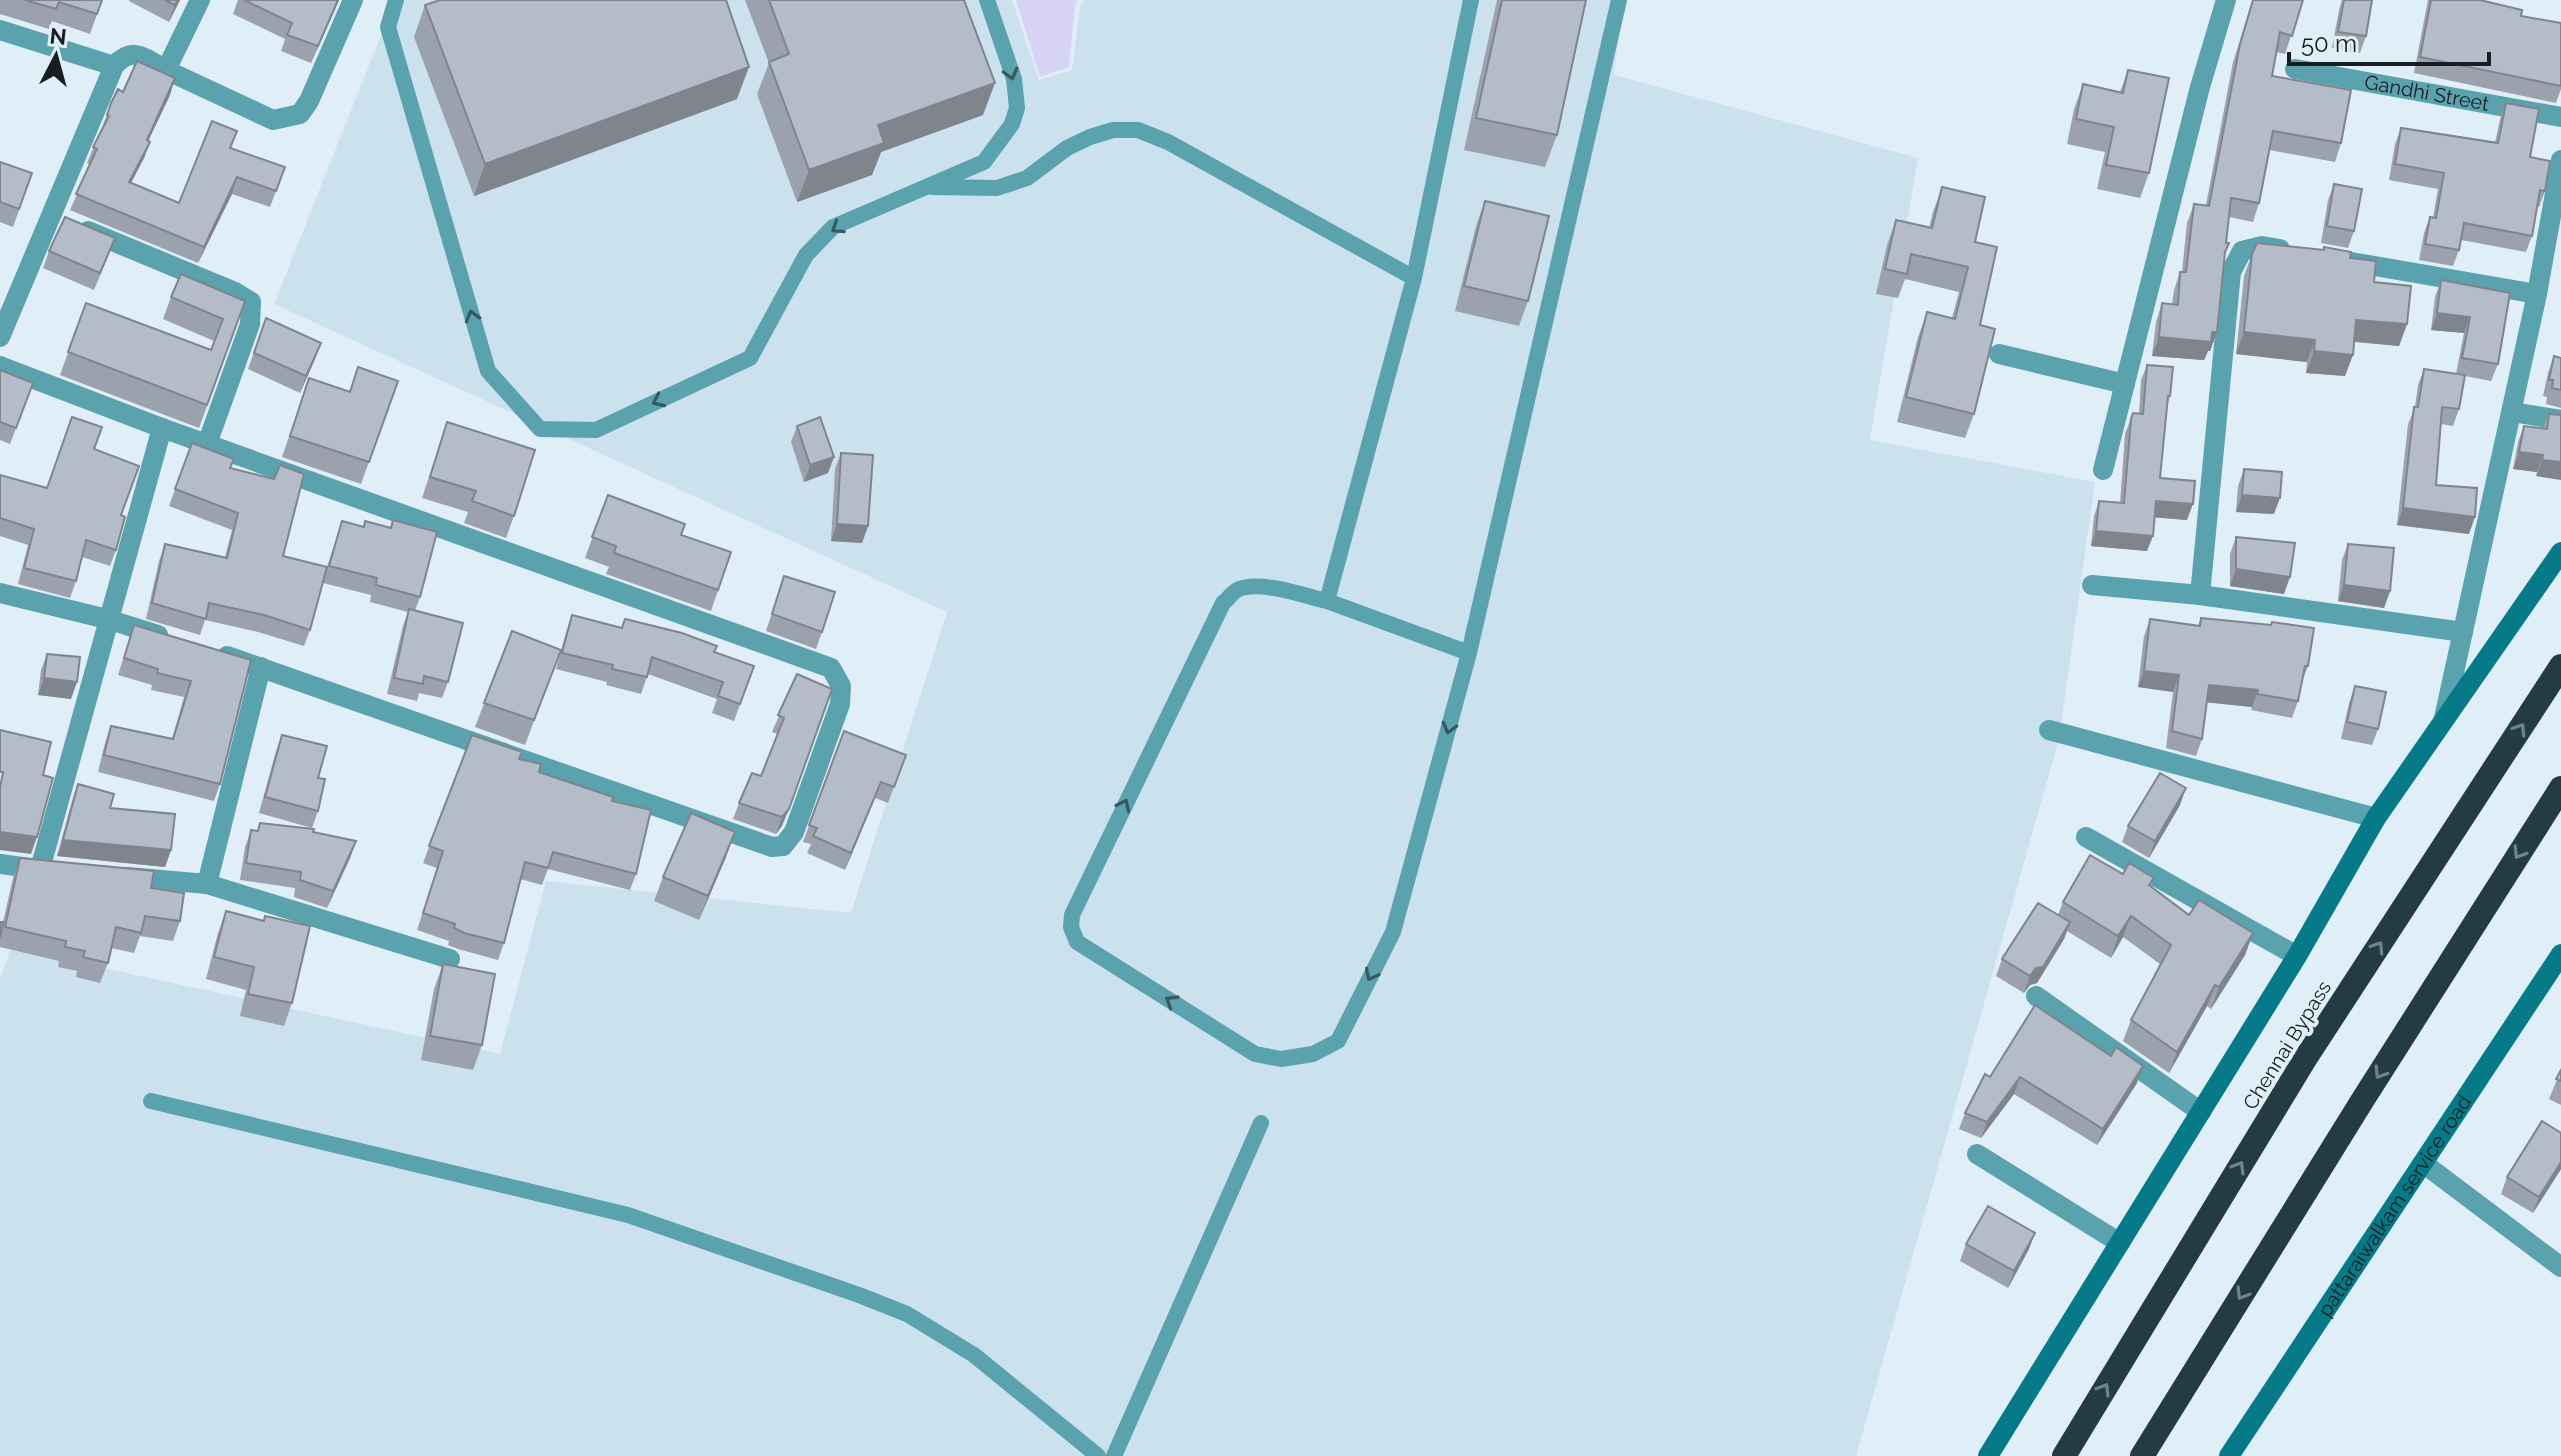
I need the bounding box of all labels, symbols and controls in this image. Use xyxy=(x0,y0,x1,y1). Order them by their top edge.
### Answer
north arrow xyxy=(16,16,96,96)
scale bar xyxy=(2289,16,2489,66)
text: N xyxy=(48,22,68,50)
text: 50 m xyxy=(2301,29,2357,58)
one-way arrow xyxy=(1002,67,1019,81)
street label: Gandhi Street xyxy=(2363,70,2491,116)
one-way arrow xyxy=(831,218,845,233)
one-way arrow xyxy=(465,310,481,324)
one-way arrow xyxy=(652,391,667,407)
one-way arrow xyxy=(1441,721,1458,735)
one-way arrow xyxy=(2510,724,2525,738)
one-way arrow xyxy=(1114,799,1130,814)
one-way arrow xyxy=(2514,845,2529,859)
one-way arrow xyxy=(2368,942,2383,956)
one-way arrow xyxy=(1365,967,1381,982)
street label: Chennai Bypass xyxy=(2238,976,2336,1114)
one-way arrow xyxy=(1165,995,1179,1010)
one-way arrow xyxy=(2374,1064,2389,1079)
street label: pattaraiwalkam service road xyxy=(2313,1091,2476,1321)
one-way arrow xyxy=(2230,1161,2245,1176)
one-way arrow xyxy=(2237,1285,2252,1300)
one-way arrow xyxy=(2094,1383,2110,1398)

